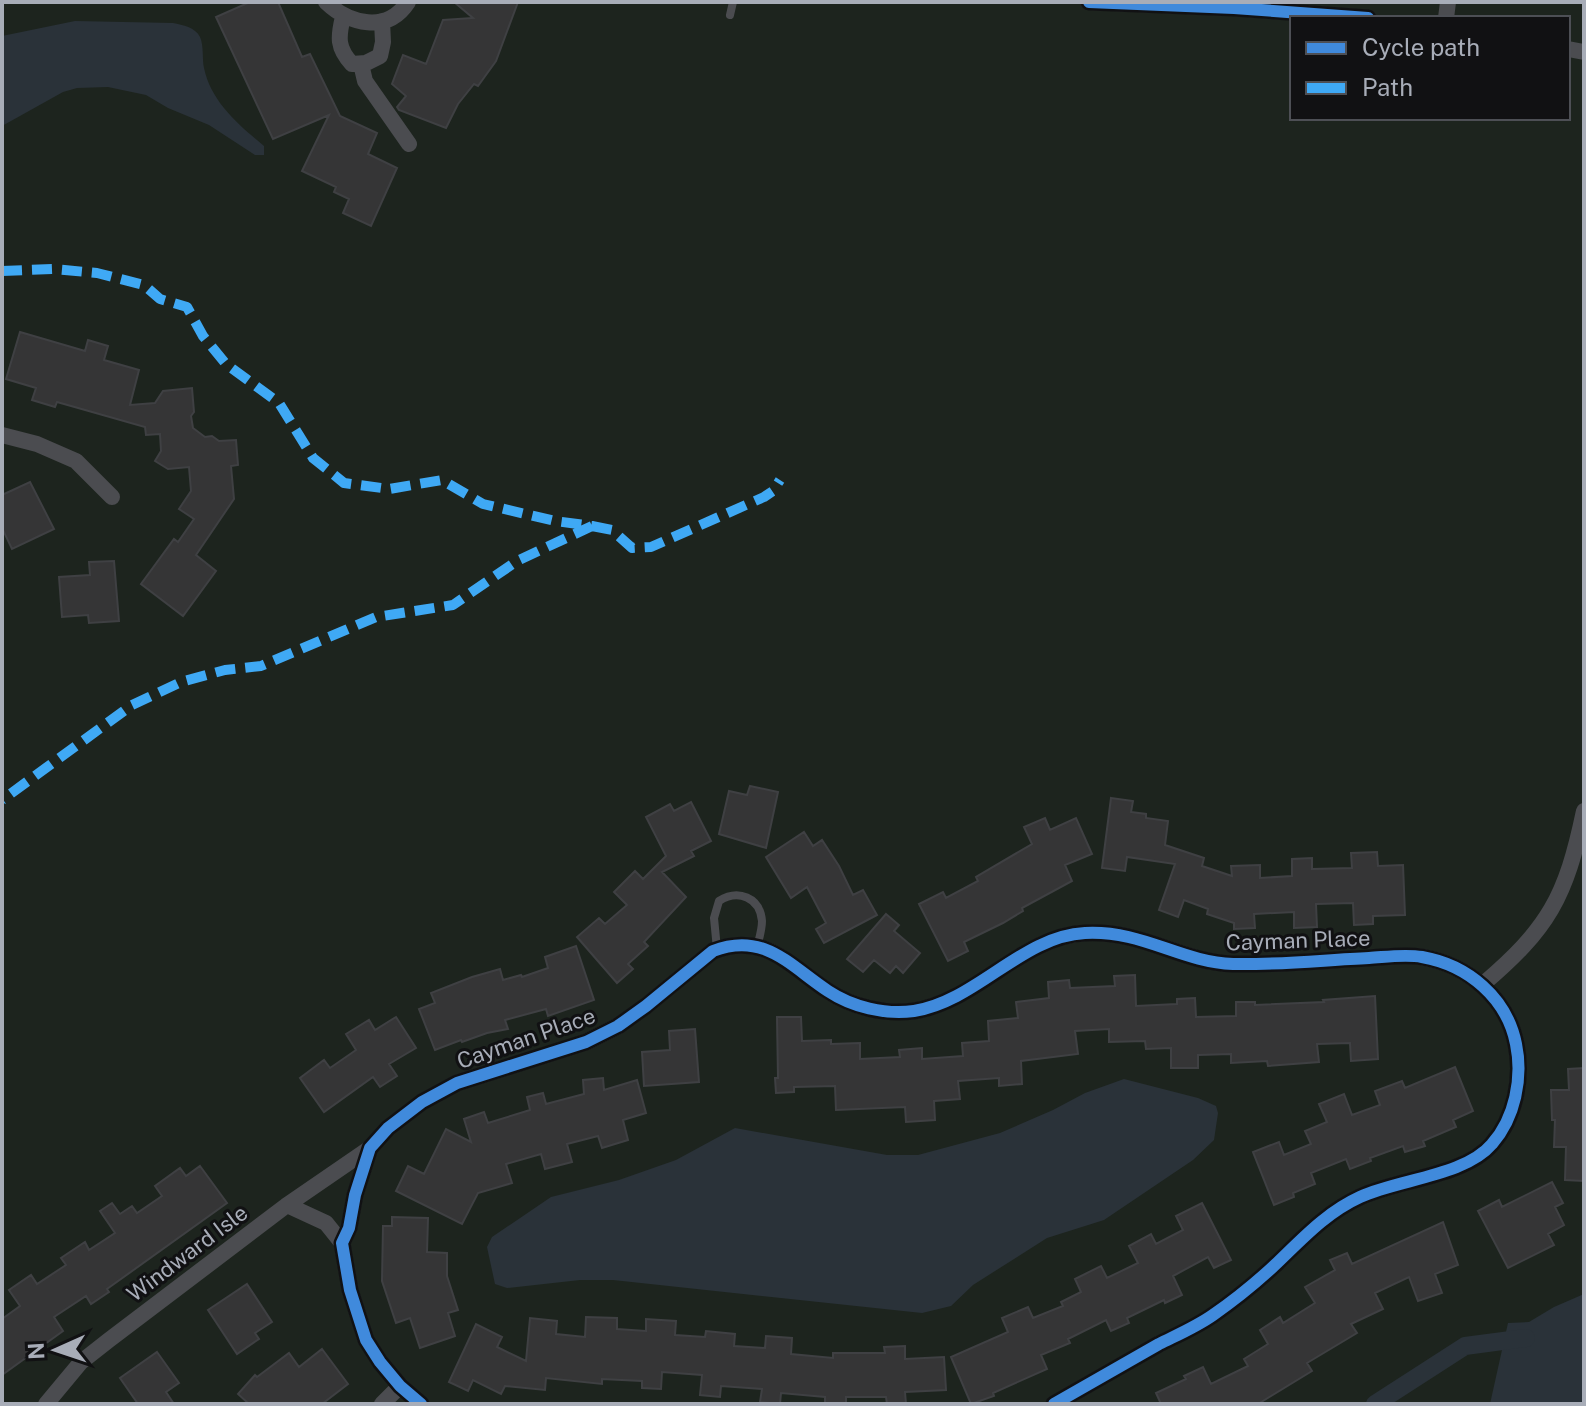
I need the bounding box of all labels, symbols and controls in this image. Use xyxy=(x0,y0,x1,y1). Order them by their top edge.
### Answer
legend xyxy=(1290,16,1570,120)
text: Cycle path xyxy=(1362,33,1480,61)
text: Path xyxy=(1362,73,1413,101)
street label: Cayman Place xyxy=(1225,924,1371,956)
street label: Cayman Place xyxy=(453,1002,599,1074)
street label: Windward Isle xyxy=(122,1199,252,1307)
north arrow xyxy=(16,1310,96,1390)
text: N xyxy=(23,1342,49,1360)

